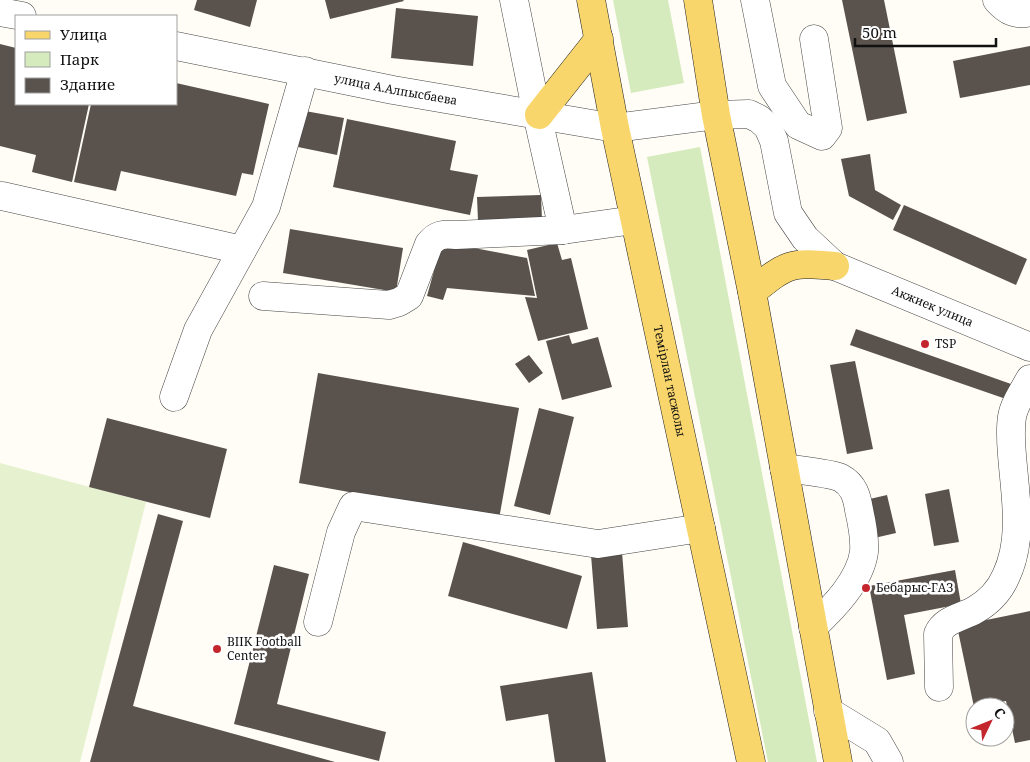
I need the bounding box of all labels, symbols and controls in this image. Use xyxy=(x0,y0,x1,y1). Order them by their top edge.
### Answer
legend xyxy=(15,15,178,105)
scale bar xyxy=(855,15,996,47)
text: 50 m xyxy=(862,22,897,42)
text: Улица xyxy=(60,24,108,44)
text: Парк xyxy=(60,49,99,69)
street label: улица А.Алпысбаева xyxy=(333,69,459,109)
text: Здание xyxy=(60,74,115,94)
street label: Акжиек улица xyxy=(889,281,976,331)
street label: Темірлан тасжолы xyxy=(650,323,690,439)
place label: TSP xyxy=(935,335,956,352)
marker: TSP xyxy=(919,338,931,350)
place label: Бебарыс-ГАЗ xyxy=(876,579,953,596)
marker: Бебарыс-ГАЗ xyxy=(860,582,872,594)
place label: BIIK Football Center xyxy=(227,633,302,664)
marker: BIIK Football Center xyxy=(211,643,223,655)
north arrow xyxy=(965,697,1015,747)
text: С xyxy=(990,703,1010,723)

